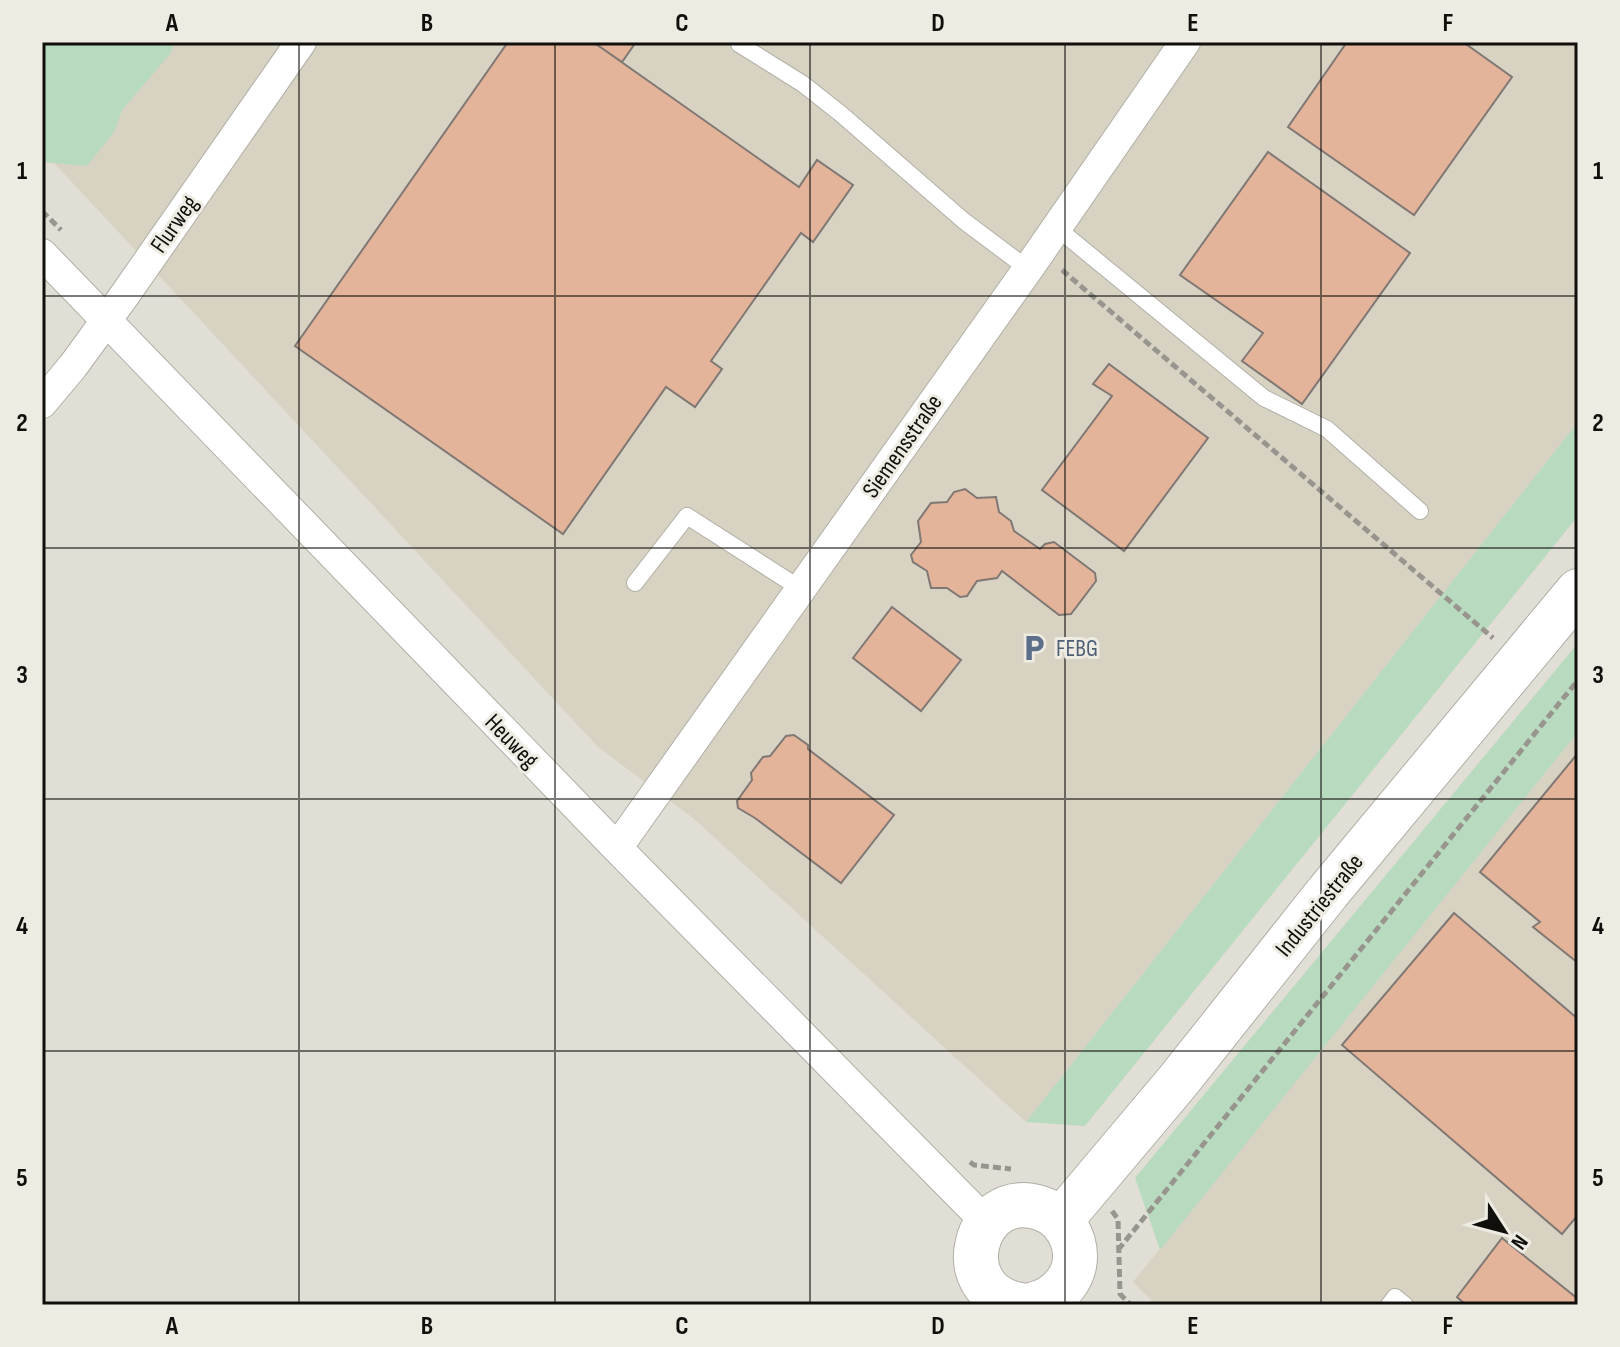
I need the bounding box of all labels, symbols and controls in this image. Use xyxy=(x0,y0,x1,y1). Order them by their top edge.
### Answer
text: A xyxy=(165,8,179,39)
text: B xyxy=(421,8,433,39)
text: C xyxy=(675,8,689,39)
text: D xyxy=(931,8,945,39)
text: E xyxy=(1187,8,1199,39)
text: F xyxy=(1443,8,1454,39)
text: 1 xyxy=(17,156,27,187)
text: 1 xyxy=(1593,156,1603,187)
street label: Flurweg xyxy=(144,190,204,259)
street label: Siemensstraße xyxy=(856,389,949,504)
text: 2 xyxy=(16,408,28,439)
text: 2 xyxy=(1592,408,1604,439)
parking icon: FEBG xyxy=(1019,633,1049,663)
place label: FEBG xyxy=(1056,634,1098,663)
text: 3 xyxy=(16,660,28,691)
text: 3 xyxy=(1592,660,1604,691)
street label: Heuweg xyxy=(479,708,544,775)
street label: Industriestraße xyxy=(1269,848,1370,962)
text: 4 xyxy=(16,911,28,942)
text: 4 xyxy=(1592,911,1604,942)
text: 5 xyxy=(16,1163,28,1194)
text: 5 xyxy=(1592,1163,1604,1194)
north arrow xyxy=(1464,1191,1544,1271)
text: N xyxy=(1505,1229,1533,1255)
text: A xyxy=(165,1311,179,1342)
text: B xyxy=(421,1311,433,1342)
text: C xyxy=(675,1311,689,1342)
text: D xyxy=(931,1311,945,1342)
text: E xyxy=(1187,1311,1199,1342)
text: F xyxy=(1443,1311,1454,1342)

